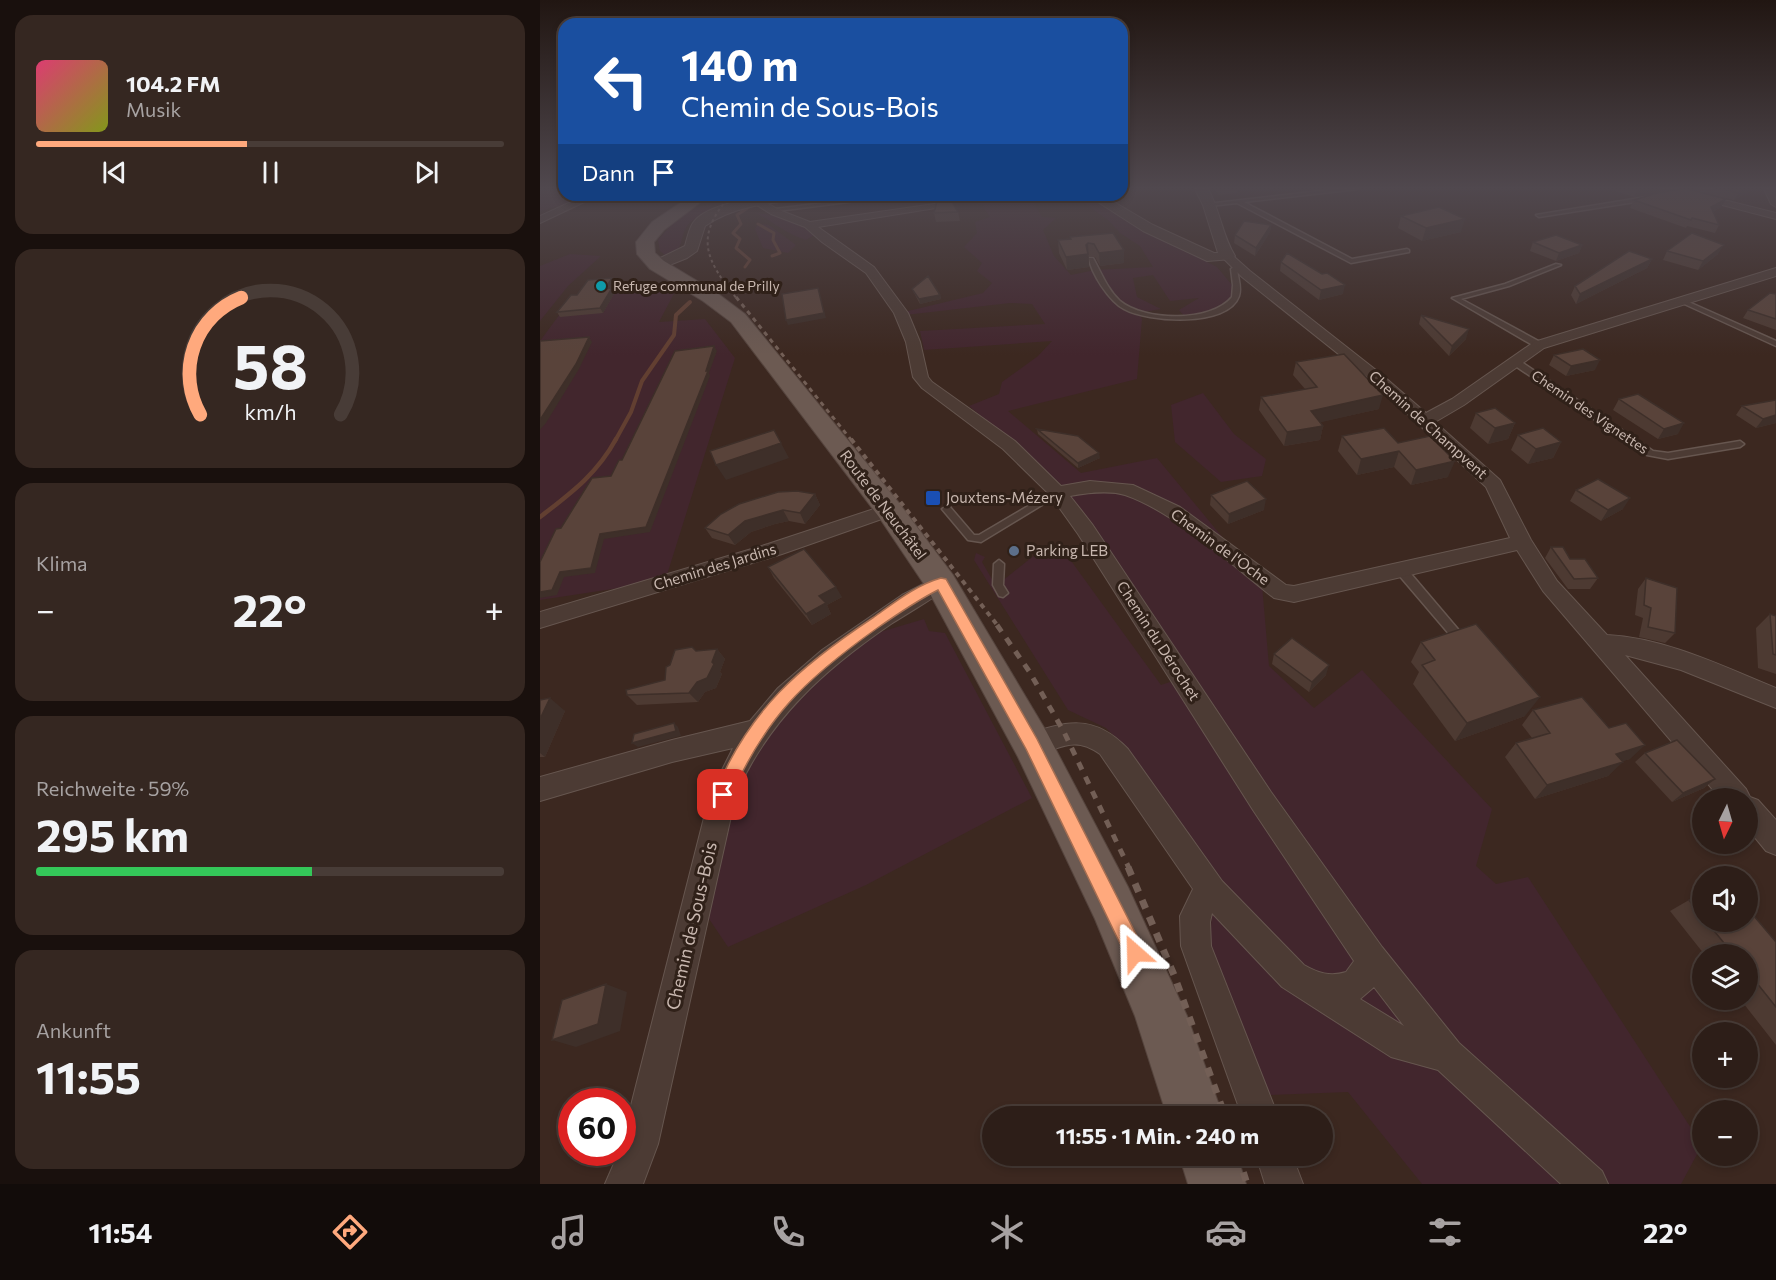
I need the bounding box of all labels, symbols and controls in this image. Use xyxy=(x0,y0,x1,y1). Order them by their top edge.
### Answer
text: 140 m xyxy=(681,38,798,90)
icon: left xyxy=(582,42,660,120)
text: 104.2 FM xyxy=(126,70,220,97)
text: Chemin de Sous-Bois xyxy=(681,90,939,123)
text: Musik xyxy=(126,97,181,121)
icon: previous xyxy=(98,156,131,189)
icon: pause xyxy=(254,156,287,189)
icon: next xyxy=(410,156,443,189)
icon: arrive xyxy=(647,156,680,189)
text: Dann xyxy=(582,159,635,186)
place label: Refuge communal de Prilly xyxy=(613,277,780,294)
marker: Refuge communal de Prilly xyxy=(594,279,608,293)
text: 58 xyxy=(233,326,307,402)
street label: Chemin de Champvent xyxy=(1366,366,1492,482)
street label: Chemin des Vignettes xyxy=(1529,366,1652,457)
text: km/h xyxy=(244,399,296,425)
street label: Route de Neuchâtel xyxy=(837,446,931,563)
place label: Jouxtens-Mézery xyxy=(946,488,1063,506)
marker: Jouxtens-Mézery xyxy=(924,489,942,507)
street label: Chemin de l'Oche xyxy=(1168,504,1274,588)
street label: Chemin des Jardins xyxy=(651,539,778,593)
place label: Parking LEB xyxy=(1026,541,1108,559)
marker: Parking LEB xyxy=(1007,544,1021,558)
text: Klima xyxy=(36,551,88,575)
street label: Chemin du Dérochet xyxy=(1114,577,1204,704)
text: 22° xyxy=(233,581,307,636)
text: − xyxy=(36,588,55,629)
text: + xyxy=(485,588,504,629)
pin xyxy=(697,769,748,820)
text: Reichweite · 59% xyxy=(36,776,189,800)
icon: arrive xyxy=(706,778,739,811)
north arrow xyxy=(1692,788,1758,854)
map controls xyxy=(1692,788,1758,1166)
text: 295 km xyxy=(36,806,189,861)
street label: Chemin de Sous-Bois xyxy=(661,840,721,1012)
button: sound xyxy=(1692,866,1758,932)
position arrow xyxy=(1103,921,1167,985)
button: layers xyxy=(1692,944,1758,1010)
text: Ankunft xyxy=(36,1018,111,1042)
button: + xyxy=(1692,1022,1758,1088)
text: 11:55 xyxy=(36,1048,141,1103)
speed limit sign: 60 xyxy=(558,1088,636,1166)
button: − xyxy=(1692,1100,1758,1166)
text: 11:55 · 1 Min. · 240 m xyxy=(1056,1122,1259,1149)
icon: directions xyxy=(329,1211,371,1253)
icon: music xyxy=(548,1211,590,1253)
icon: phone xyxy=(767,1211,809,1253)
icon: climate xyxy=(986,1211,1028,1253)
icon: car xyxy=(1205,1211,1247,1253)
icon: filters xyxy=(1424,1211,1466,1253)
text: 11:54 xyxy=(88,1216,152,1249)
text: 22° xyxy=(1643,1216,1688,1249)

